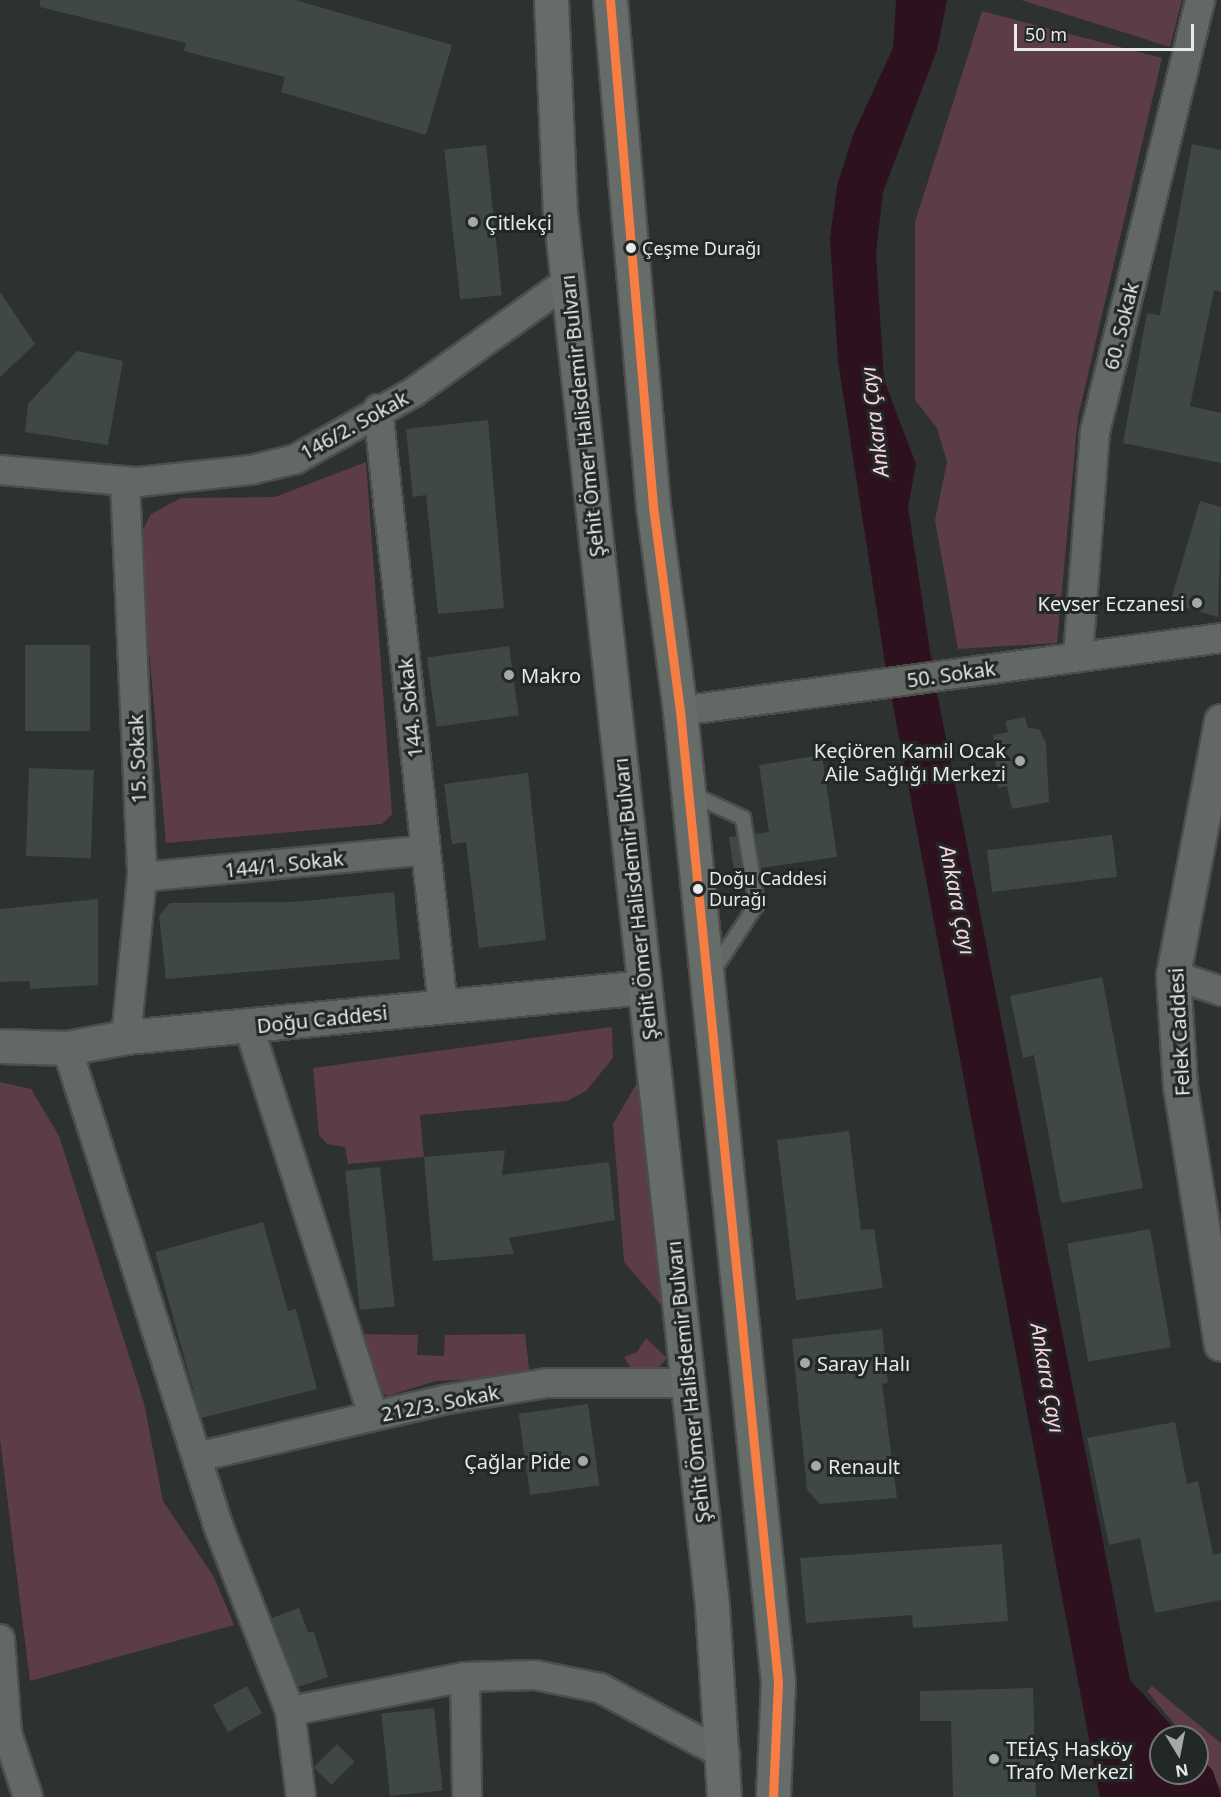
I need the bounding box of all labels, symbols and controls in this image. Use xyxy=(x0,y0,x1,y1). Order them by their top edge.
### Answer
scale bar xyxy=(1017,12,1197,50)
text: 50 m xyxy=(1025,22,1067,46)
place label: Çitlekçi xyxy=(485,210,552,234)
marker: Çitlekçi xyxy=(466,215,480,229)
place label: Çeşme Durağı xyxy=(642,237,761,259)
marker: Çeşme Durağı xyxy=(625,242,637,254)
street label: Şehit Ömer Halisdemir Bulvarı xyxy=(555,274,609,558)
street label: 60. Sokak xyxy=(1099,280,1143,372)
water label: Ankara Çayı xyxy=(855,365,893,479)
street label: 146/2. Sokak xyxy=(296,386,412,464)
place label: Kevser Eczanesi xyxy=(1038,591,1185,615)
marker: Kevser Eczanesi xyxy=(1190,596,1204,610)
street label: 50. Sokak xyxy=(905,656,997,692)
street label: 144. Sokak xyxy=(393,657,427,759)
place label: Makro xyxy=(521,663,581,687)
marker: Makro xyxy=(502,668,516,682)
street label: 15. Sokak xyxy=(123,714,151,804)
place label: Keçiören Kamil Ocak Aile Sağlığı Merkezi xyxy=(814,738,1006,785)
marker: Keçiören Kamil Ocak Aile Sağlığı Merkezi xyxy=(1011,752,1029,770)
street label: Şehit Ömer Halisdemir Bulvarı xyxy=(608,757,662,1041)
water label: Ankara Çayı xyxy=(935,843,981,957)
street label: 144/1. Sokak xyxy=(223,846,345,882)
place label: Doğu Caddesi Durağı xyxy=(709,868,827,910)
marker: Doğu Caddesi Durağı xyxy=(692,883,704,895)
street label: Felek Caddesi xyxy=(1164,967,1194,1097)
street label: Doğu Caddesi xyxy=(256,1000,388,1038)
street label: Şehit Ömer Halisdemir Bulvarı xyxy=(661,1240,715,1524)
water label: Ankara Çayı xyxy=(1026,1321,1070,1435)
place label: Saray Halı xyxy=(817,1351,910,1375)
marker: Saray Halı xyxy=(798,1356,812,1370)
street label: 212/3. Sokak xyxy=(379,1380,501,1426)
place label: Çağlar Pide xyxy=(464,1449,571,1473)
marker: Çağlar Pide xyxy=(576,1454,590,1468)
place label: Renault xyxy=(828,1454,900,1478)
marker: Renault xyxy=(809,1459,823,1473)
north arrow xyxy=(1149,1725,1209,1785)
place label: TEİAŞ Hasköy Trafo Merkezi xyxy=(1006,1736,1133,1783)
marker: TEİAŞ Hasköy Trafo Merkezi xyxy=(987,1752,1001,1766)
text: N xyxy=(1173,1759,1190,1783)

